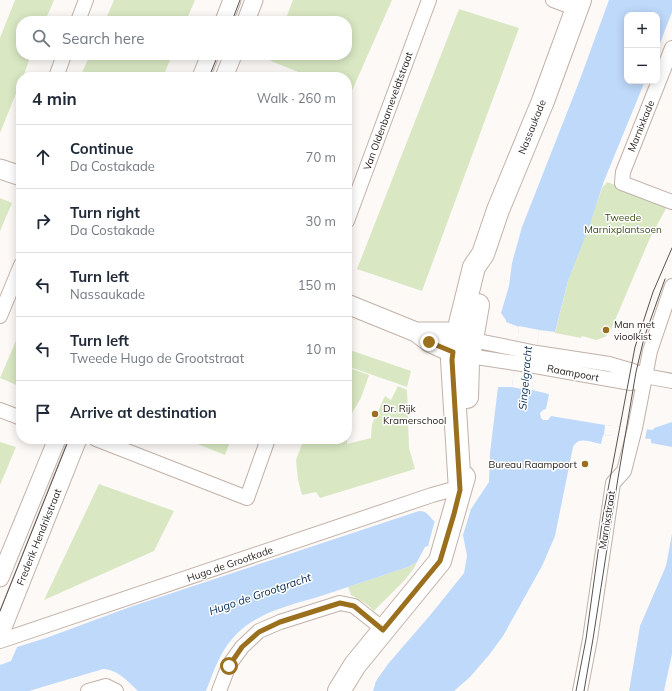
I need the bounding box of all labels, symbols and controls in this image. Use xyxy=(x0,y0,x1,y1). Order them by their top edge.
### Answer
map controls xyxy=(624,12,660,84)
button: + xyxy=(624,12,660,48)
search box xyxy=(16,16,352,60)
icon: search xyxy=(30,27,52,49)
text: Search here xyxy=(62,29,144,48)
button: − xyxy=(624,48,660,84)
street label: Van Oldenbarneveldtstraat xyxy=(360,49,416,172)
text: 4 min xyxy=(32,88,77,109)
text: Walk · 260 m xyxy=(257,90,336,106)
street label: Nassaukade xyxy=(515,98,549,156)
street label: Marnixkade xyxy=(625,98,657,154)
text: Continue xyxy=(70,139,133,158)
icon: ahead xyxy=(32,146,54,168)
text: 70 m xyxy=(306,149,336,165)
text: Da Costakade xyxy=(70,158,155,174)
text: Turn right xyxy=(70,203,140,222)
icon: right xyxy=(32,210,54,232)
park label: Tweede Marnixplantsoen xyxy=(584,211,662,236)
text: 30 m xyxy=(306,213,336,229)
text: Da Costakade xyxy=(70,222,155,238)
text: Turn left xyxy=(70,267,129,286)
icon: left xyxy=(32,274,54,296)
text: 150 m xyxy=(298,277,336,293)
text: Nassaukade xyxy=(70,286,145,302)
place label: Man met vioolkist xyxy=(614,318,655,343)
marker: Man met vioolkist xyxy=(601,325,611,335)
text: Turn left xyxy=(70,331,129,350)
route end xyxy=(420,333,438,351)
icon: left xyxy=(32,338,54,360)
text: 10 m xyxy=(306,341,336,357)
water label: Singelgracht xyxy=(515,344,535,411)
text: Tweede Hugo de Grootstraat xyxy=(70,350,244,366)
street label: Raampoort xyxy=(546,362,600,384)
icon: arrive xyxy=(32,402,54,424)
place label: Dr. Rijk Kramerschool xyxy=(383,402,446,427)
text: Arrive at destination xyxy=(70,403,217,422)
marker: Dr. Rijk Kramerschool xyxy=(370,409,380,419)
place label: Bureau Raampoort xyxy=(489,458,577,471)
marker: Bureau Raampoort xyxy=(580,459,590,469)
street label: Frederik Hendrikstraat xyxy=(14,486,65,587)
street label: Marnixstraat xyxy=(596,489,618,550)
street label: Hugo de Grootkade xyxy=(185,543,275,585)
water label: Hugo de Grootgracht xyxy=(207,570,314,618)
route start xyxy=(220,657,238,675)

